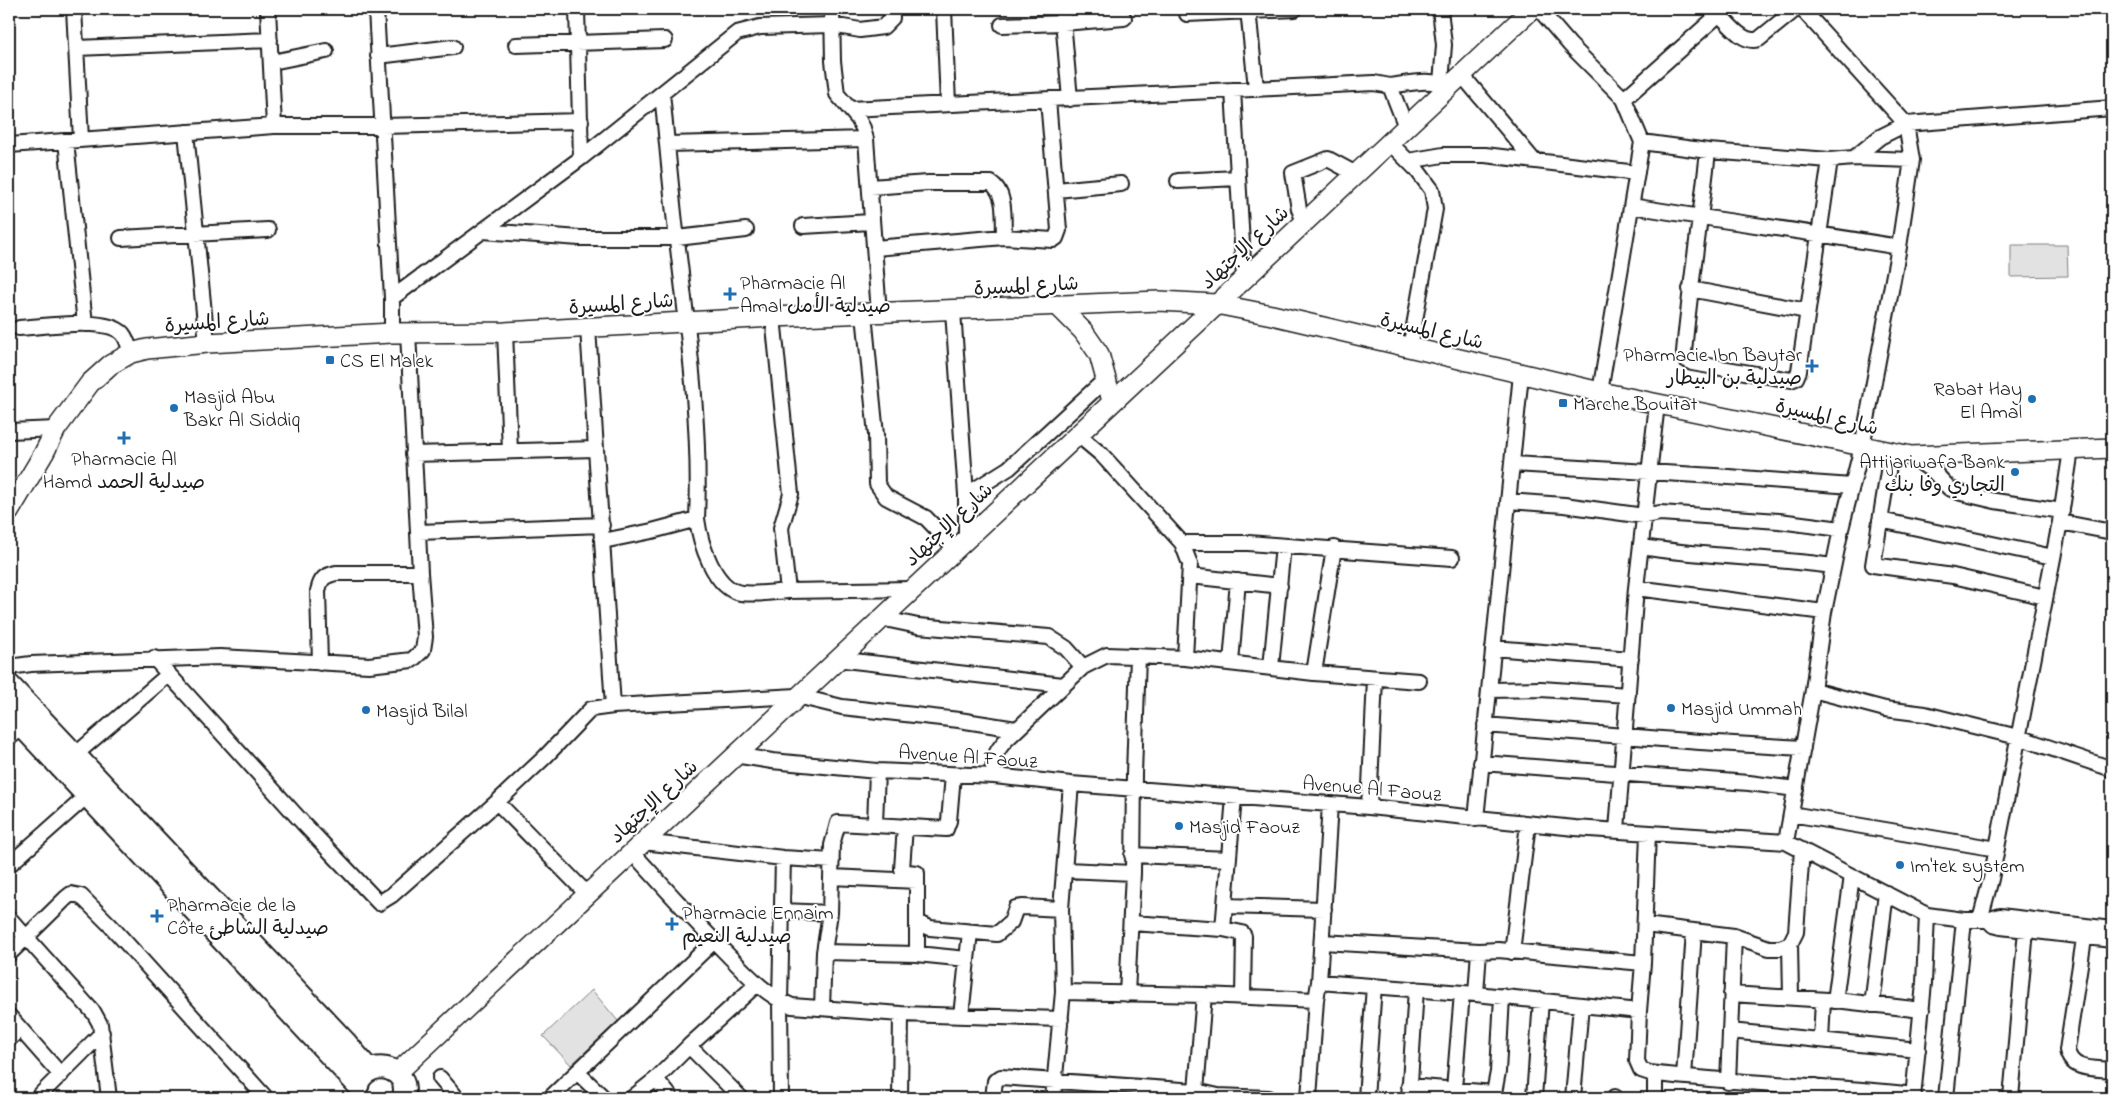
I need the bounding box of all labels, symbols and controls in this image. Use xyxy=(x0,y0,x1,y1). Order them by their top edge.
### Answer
street label: شارع الإجتهاد xyxy=(1195,200,1297,298)
place label: Pharmacie Al Amal صيدلية الأمل xyxy=(740,270,891,322)
street label: شارع المسيرة xyxy=(973,270,1079,305)
street label: شارع المسيرة xyxy=(568,287,675,324)
marker: Pharmacie Al Amal صيدلية الأمل xyxy=(724,288,736,300)
street label: شارع المسيرة xyxy=(164,305,271,342)
street label: شارع المسيرة xyxy=(1377,306,1486,358)
place label: Pharmacie Ibn Baytar صيدلية بن البيطار xyxy=(1623,342,1803,394)
place label: CS El Malek xyxy=(340,348,434,377)
marker: CS El Malek xyxy=(324,354,336,366)
marker: Pharmacie Ibn Baytar صيدلية بن البيطار xyxy=(1806,360,1818,372)
place label: Rabat Hay El Amal xyxy=(1934,376,2022,428)
place label: Masjid Abu Bakr Al Siddiq xyxy=(183,384,300,436)
place label: Marche Bouitat xyxy=(1573,391,1698,420)
street label: شارع المسيرة xyxy=(1772,392,1881,444)
marker: Rabat Hay El Amal xyxy=(2026,393,2038,405)
marker: Marche Bouitat xyxy=(1557,397,1569,409)
marker: Masjid Abu Bakr Al Siddiq xyxy=(168,402,180,414)
marker: Pharmacie Al Hamd صيدلية الحمد xyxy=(118,432,130,444)
place label: Pharmacie Al Hamd صيدلية الحمد xyxy=(43,446,205,498)
place label: Attijariwafa Bank التجاري وفا بنك xyxy=(1859,449,2005,501)
marker: Attijariwafa Bank التجاري وفا بنك xyxy=(2009,466,2021,478)
street label: شارع الإجتهاد xyxy=(899,477,1001,575)
place label: Masjid Ummah xyxy=(1681,696,1802,725)
place label: Masjid Bilal xyxy=(376,698,468,727)
marker: Masjid Ummah xyxy=(1665,702,1677,714)
marker: Masjid Bilal xyxy=(360,704,372,716)
street label: Avenue Al Faouz xyxy=(897,739,1039,778)
street label: شارع الإجتهاد xyxy=(604,754,706,852)
street label: Avenue Al Faouz xyxy=(1301,770,1443,811)
place label: Masjid Faouz xyxy=(1189,814,1300,843)
marker: Masjid Faouz xyxy=(1173,820,1185,832)
place label: Im'tek system xyxy=(1910,853,2024,882)
marker: Im'tek system xyxy=(1894,859,1906,871)
place label: Pharmacie de la Côte صيدلية الشاطئ xyxy=(167,892,329,944)
place label: Pharmacie Ennaim صيدلية النعيم xyxy=(682,900,833,952)
marker: Pharmacie de la Côte صيدلية الشاطئ xyxy=(151,910,163,922)
marker: Pharmacie Ennaim صيدلية النعيم xyxy=(666,918,678,930)

